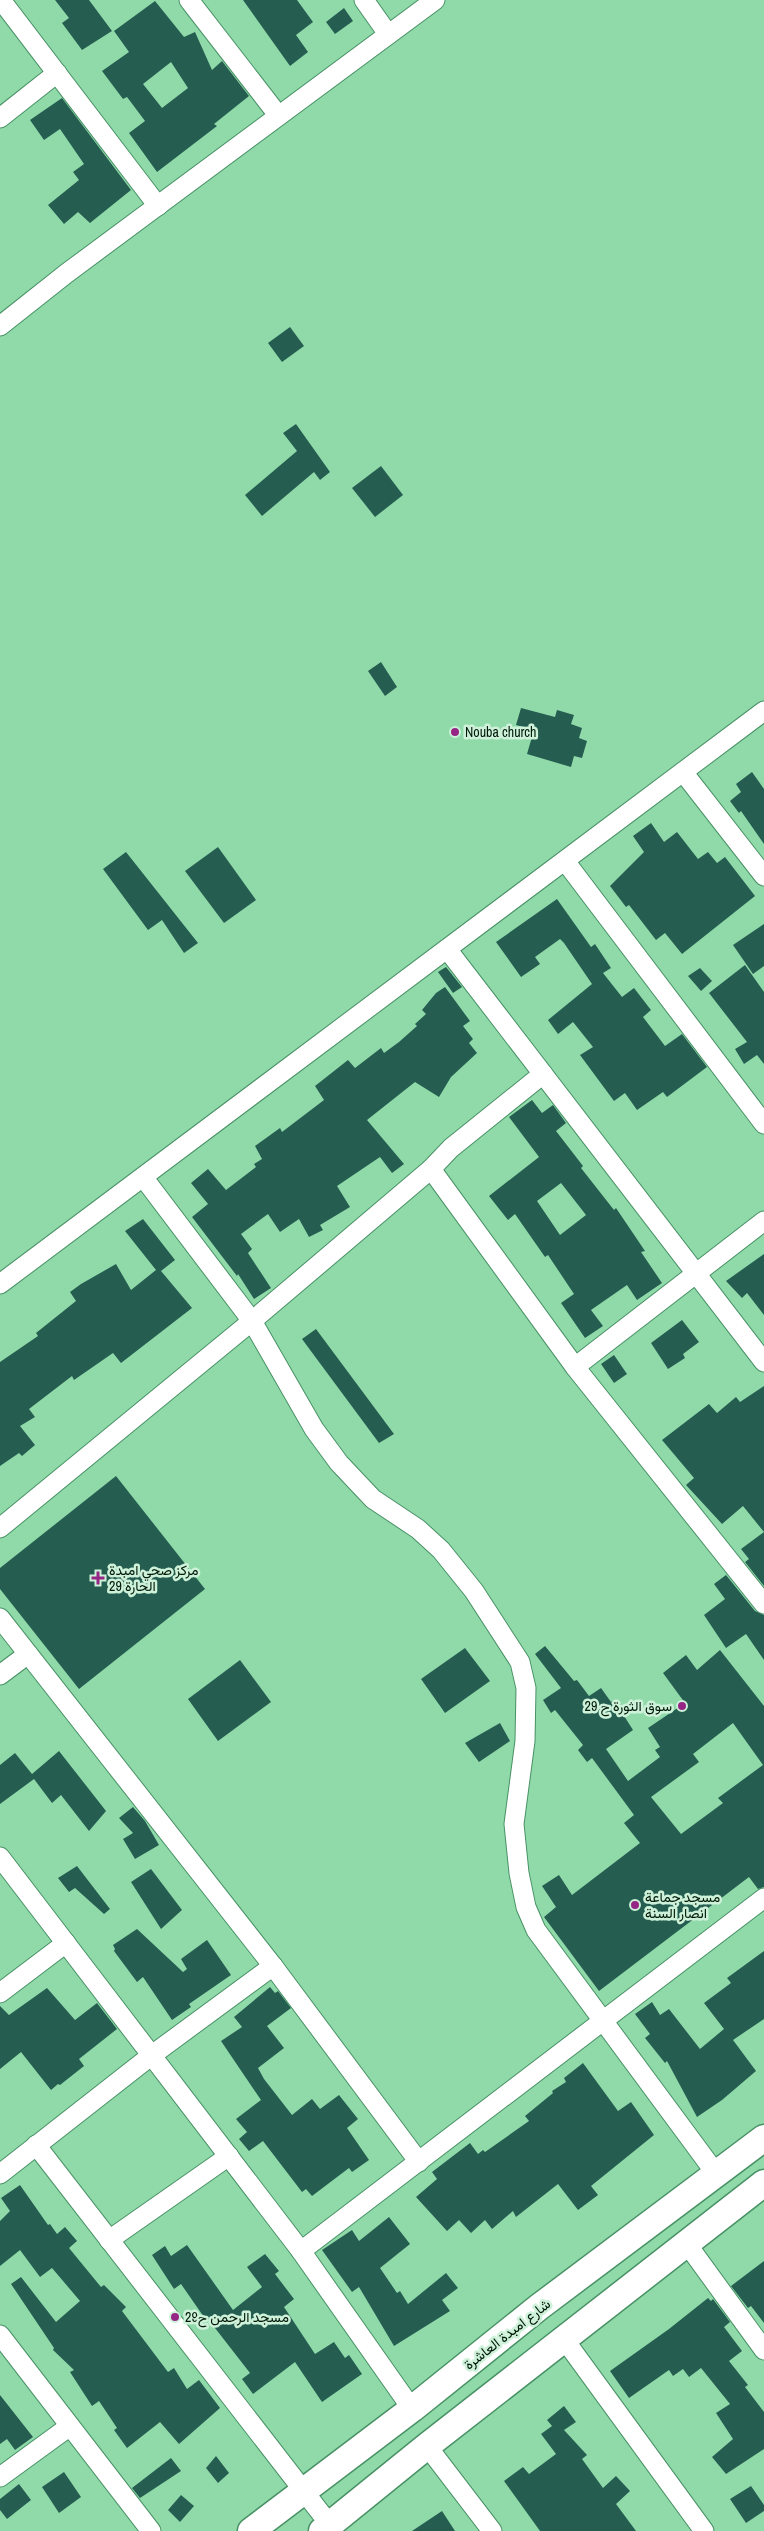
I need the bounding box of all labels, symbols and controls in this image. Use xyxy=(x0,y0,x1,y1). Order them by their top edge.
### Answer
place label: Nouba church xyxy=(465,723,536,741)
marker: Nouba church xyxy=(449,726,461,738)
place label: مركز صحي امبدة الحارة 29 xyxy=(109,1561,198,1595)
marker: مركز صحي امبدة الحارة 29 xyxy=(91,1571,105,1585)
place label: سوق الثورة ح 29 xyxy=(585,1697,672,1717)
marker: سوق الثورة ح 29 xyxy=(676,1700,688,1712)
place label: مسجد جماعة انصار السنة xyxy=(645,1888,720,1922)
marker: مسجد جماعة انصار السنة xyxy=(629,1899,641,1911)
street label: شارع امبدة العاشرة xyxy=(460,2295,555,2375)
place label: مسجد الرحمن ح29 xyxy=(185,2308,289,2328)
marker: مسجد الرحمن ح29 xyxy=(169,2311,181,2323)

